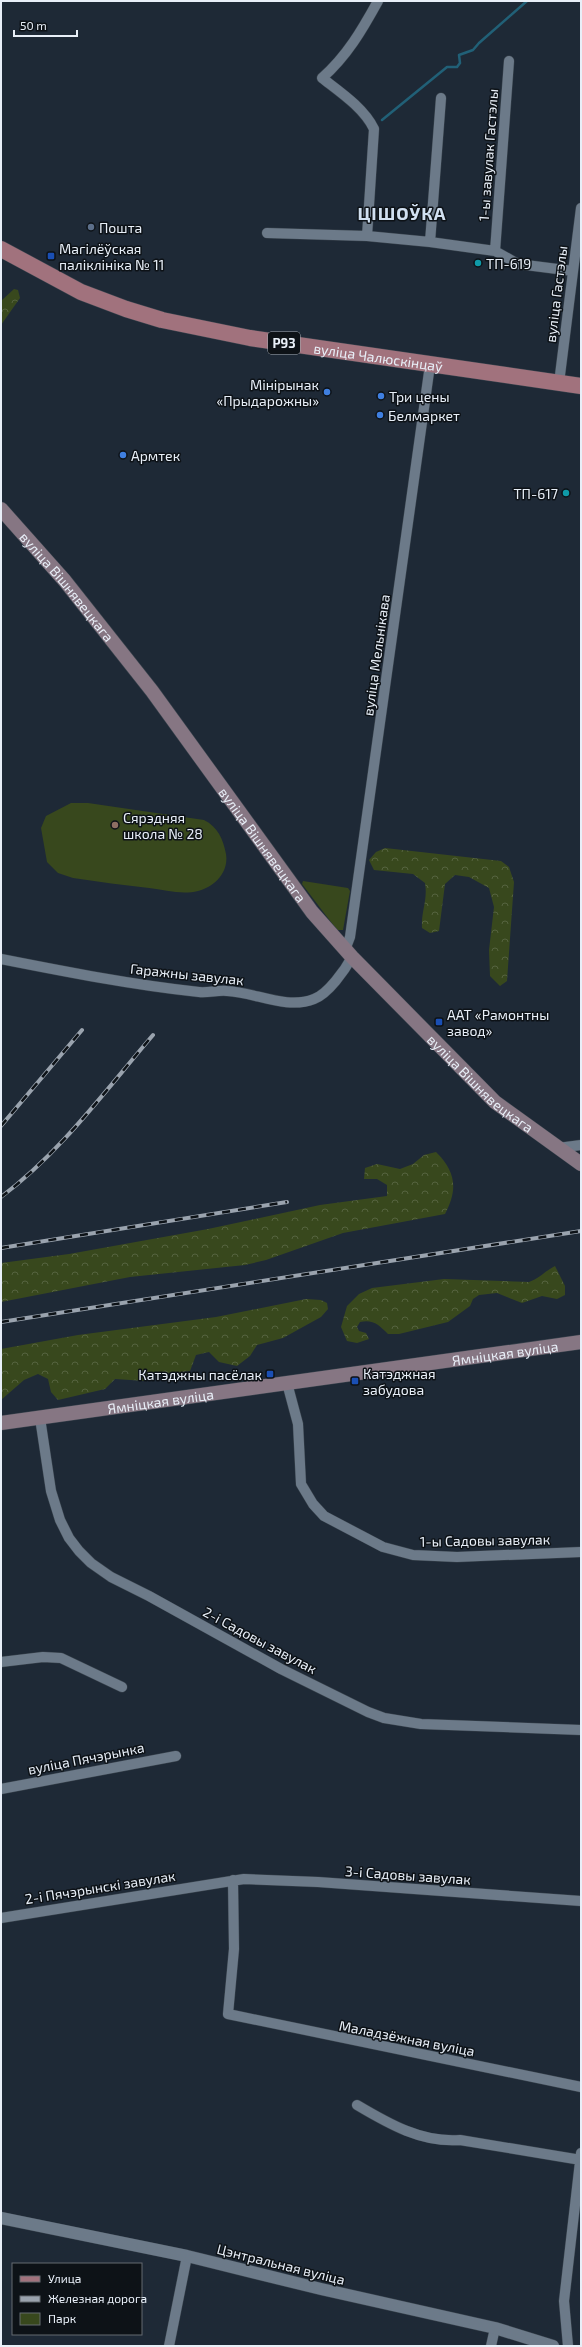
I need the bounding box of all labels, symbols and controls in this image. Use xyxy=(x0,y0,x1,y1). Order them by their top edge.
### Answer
scale bar xyxy=(14,12,77,38)
text: 50 m xyxy=(20,18,47,32)
street label: 1-ы завулак Гастэлы xyxy=(475,88,501,222)
district label: ЦІШОЎКА xyxy=(358,202,446,224)
place label: Пошта xyxy=(99,219,142,236)
marker: Пошта xyxy=(86,222,96,232)
place label: Магілёўская паліклініка № 11 xyxy=(59,240,164,273)
street label: вуліца Гастэлы xyxy=(542,245,570,343)
marker: Магілёўская паліклініка № 11 xyxy=(46,251,56,261)
place label: ТП-619 xyxy=(486,255,531,272)
marker: ТП-619 xyxy=(473,258,483,268)
road number: Р93 xyxy=(268,332,300,354)
street label: вуліца Чалюскінцаў xyxy=(313,339,445,374)
place label: Мінірынак «Прыдарожны» xyxy=(216,376,319,409)
marker: Мінірынак «Прыдарожны» xyxy=(322,387,332,397)
place label: Три цены xyxy=(389,388,450,405)
marker: Три цены xyxy=(376,391,386,401)
place label: Белмаркет xyxy=(388,407,460,424)
marker: Белмаркет xyxy=(375,410,385,420)
place label: Армтек xyxy=(131,447,181,464)
marker: Армтек xyxy=(118,450,128,460)
place label: ТП-617 xyxy=(513,485,558,502)
marker: ТП-617 xyxy=(561,488,571,498)
street label: вуліца Вішнявецкага xyxy=(17,528,118,645)
street label: вуліца Мельнікава xyxy=(359,593,393,717)
street label: вуліца Вішнявецкага xyxy=(216,784,310,905)
place label: Сярэдняя школа № 28 xyxy=(123,809,203,842)
marker: Сярэдняя школа № 28 xyxy=(110,820,120,830)
street label: Гаражны завулак xyxy=(129,960,245,988)
place label: ААТ «Рамонтны завод» xyxy=(447,1006,549,1039)
marker: ААТ «Рамонтны завод» xyxy=(434,1017,444,1027)
street label: вуліца Вішнявецкага xyxy=(424,1030,537,1136)
street label: Ямніцкая вуліца xyxy=(451,1337,559,1368)
place label: Катэджная забудова xyxy=(363,1365,436,1398)
place label: Катэджны пасёлак xyxy=(138,1366,262,1383)
marker: Катэджны пасёлак xyxy=(265,1369,275,1379)
marker: Катэджная забудова xyxy=(350,1376,360,1386)
street label: Ямніцкая вуліца xyxy=(106,1385,215,1417)
street label: 1-ы Садовы завулак xyxy=(420,1530,551,1550)
street label: 2-і Садовы завулак xyxy=(200,1603,320,1677)
street label: вуліца Пячэрынка xyxy=(26,1738,146,1778)
street label: 3-і Садовы завулак xyxy=(345,1862,472,1888)
street label: 2-і Пячэрынскі завулак xyxy=(24,1867,177,1907)
street label: Маладзёжная вуліца xyxy=(338,2016,476,2060)
street label: Цэнтральная вуліца xyxy=(215,2240,347,2288)
legend xyxy=(12,2263,142,2335)
text: Улица xyxy=(48,2271,81,2285)
text: Железная дорога xyxy=(48,2291,147,2305)
text: Парк xyxy=(48,2311,77,2325)

